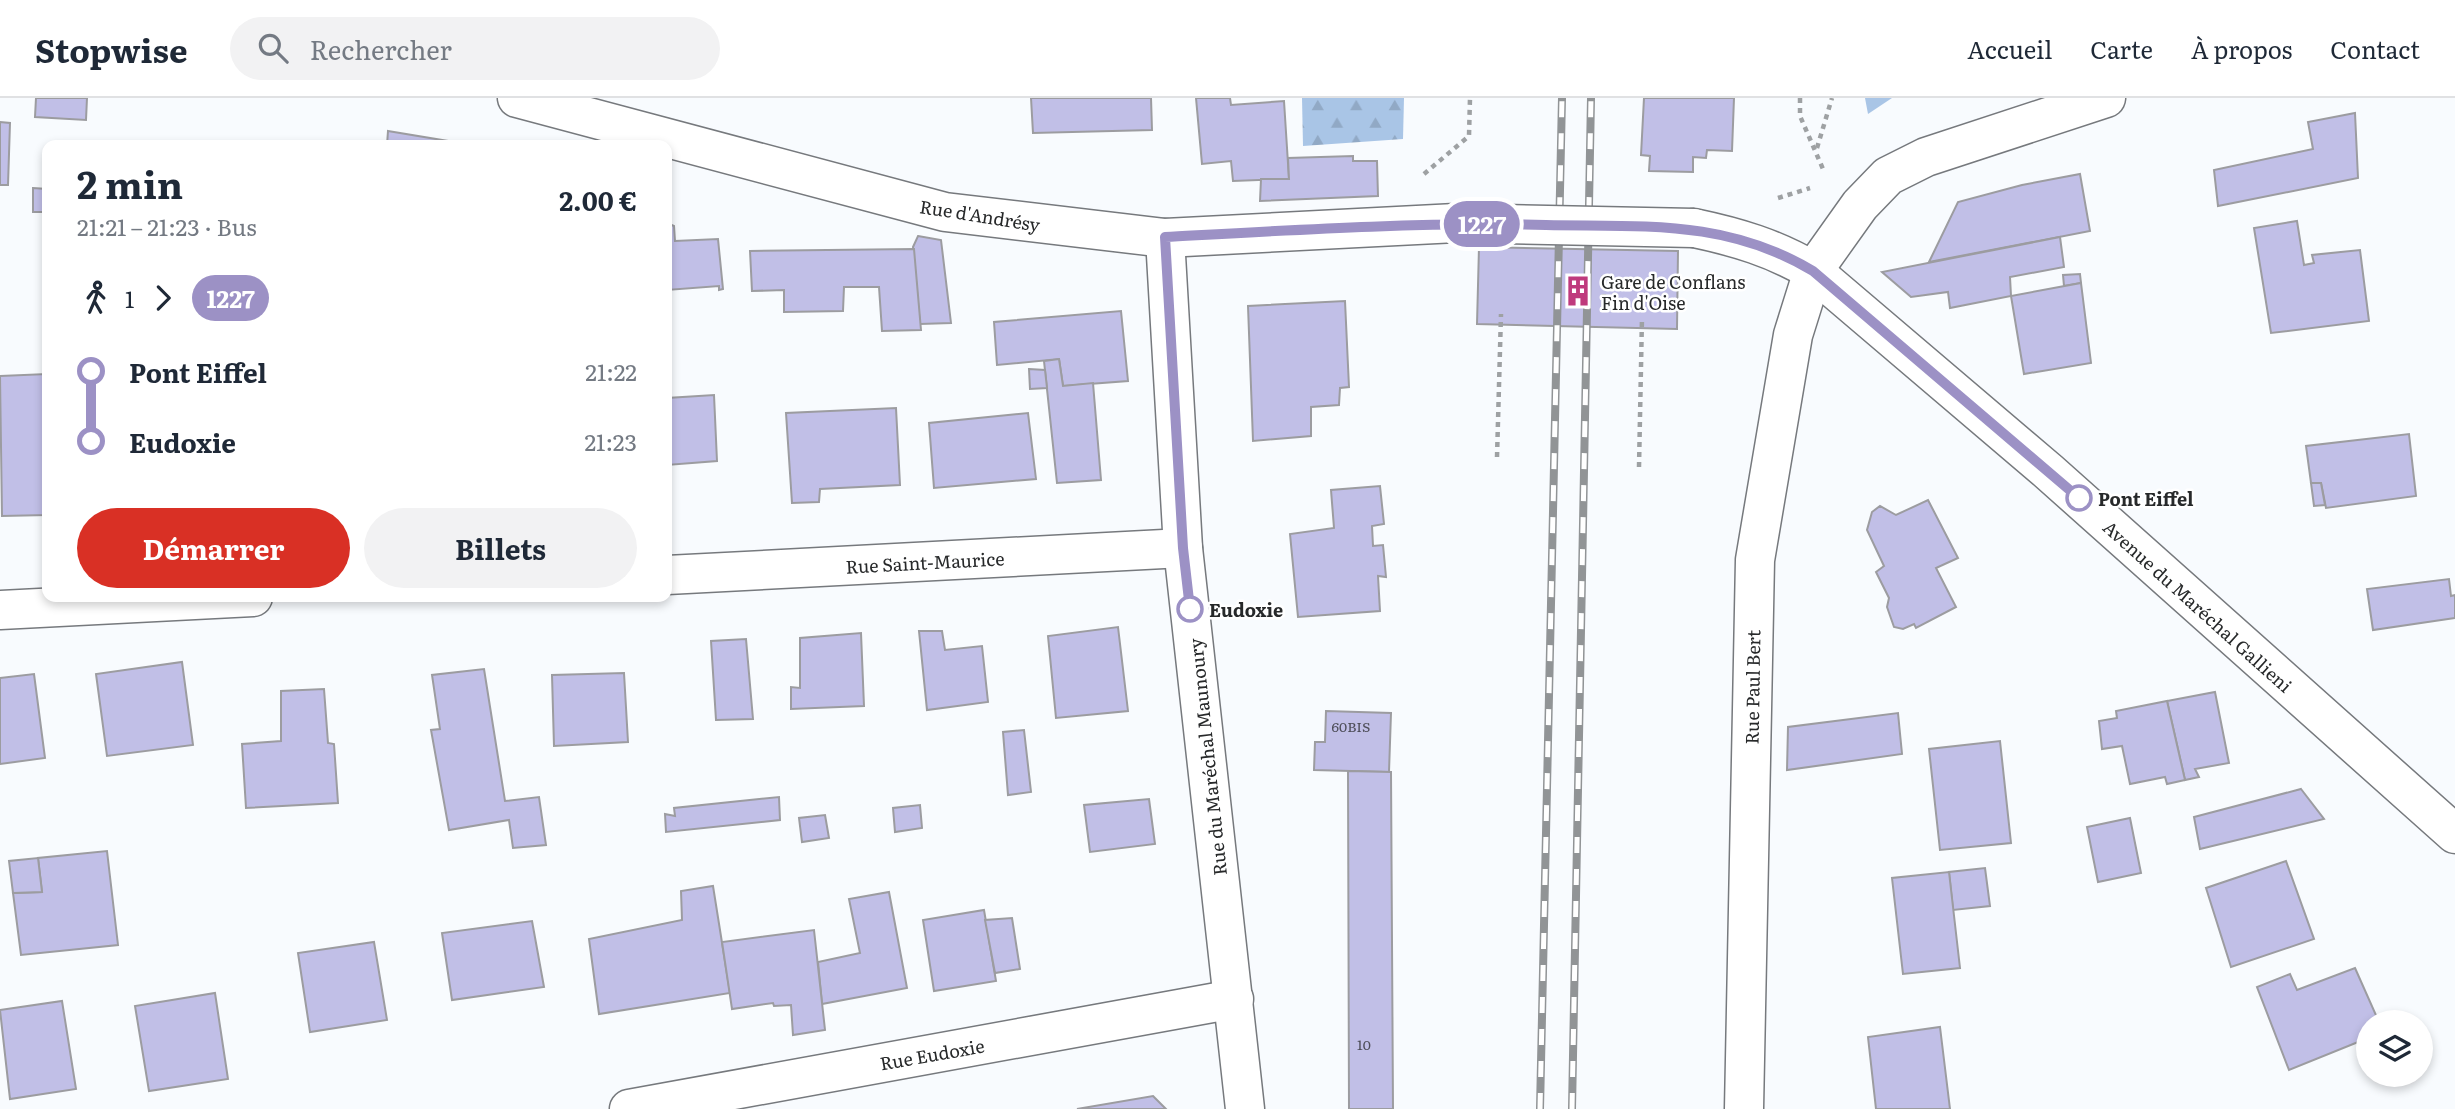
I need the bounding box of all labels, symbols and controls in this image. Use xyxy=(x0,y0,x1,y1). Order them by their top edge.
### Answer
search box xyxy=(230,17,720,80)
text: Stopwise xyxy=(35,24,188,73)
icon: search xyxy=(254,29,292,67)
text: Rechercher xyxy=(310,29,452,68)
text: Accueil xyxy=(1967,31,2052,66)
text: Carte xyxy=(2090,31,2153,66)
text: À propos xyxy=(2191,31,2292,66)
text: Contact xyxy=(2330,31,2420,66)
text: 2 min xyxy=(77,154,183,211)
text: 2.00 € xyxy=(559,180,637,219)
street label: Rue d'Andrésy xyxy=(918,192,1043,238)
line badge: 1227 xyxy=(1433,201,1531,247)
text: 1227 xyxy=(1458,206,1506,241)
text: 21:21 – 21:23 · Bus xyxy=(77,209,257,243)
place label: Gare de Conflans Fin d'Oise xyxy=(1601,268,1745,316)
building icon: Gare de Conflans Fin d'Oise xyxy=(1561,274,1595,308)
icon: walk xyxy=(77,279,115,317)
icon: forward xyxy=(144,279,182,317)
text: 1227 xyxy=(206,280,255,315)
text: 1 xyxy=(125,281,134,315)
text: Pont Eiffel xyxy=(129,352,267,391)
text: 21:22 xyxy=(585,354,637,388)
text: Eudoxie xyxy=(129,422,236,461)
text: 21:23 xyxy=(584,424,637,458)
marker: Pont Eiffel xyxy=(2066,485,2092,511)
place label: Pont Eiffel xyxy=(2098,485,2194,512)
button: Démarrer xyxy=(77,508,350,588)
button: Billets xyxy=(364,508,637,588)
street label: Avenue du Maréchal Gallieni xyxy=(2098,514,2298,698)
street label: Rue Saint-Maurice xyxy=(845,544,1005,580)
marker: Eudoxie xyxy=(1177,596,1203,622)
place label: Eudoxie xyxy=(1209,596,1283,623)
street label: Rue Paul Bert xyxy=(1738,629,1767,745)
street label: Rue du Maréchal Maunoury xyxy=(1181,636,1233,877)
house number: 60BIS xyxy=(1332,716,1370,736)
map controls xyxy=(2356,1010,2433,1087)
button: layers xyxy=(2356,1010,2433,1087)
street label: Rue Eudoxie xyxy=(878,1032,986,1076)
house number: 10 xyxy=(1357,1034,1371,1054)

